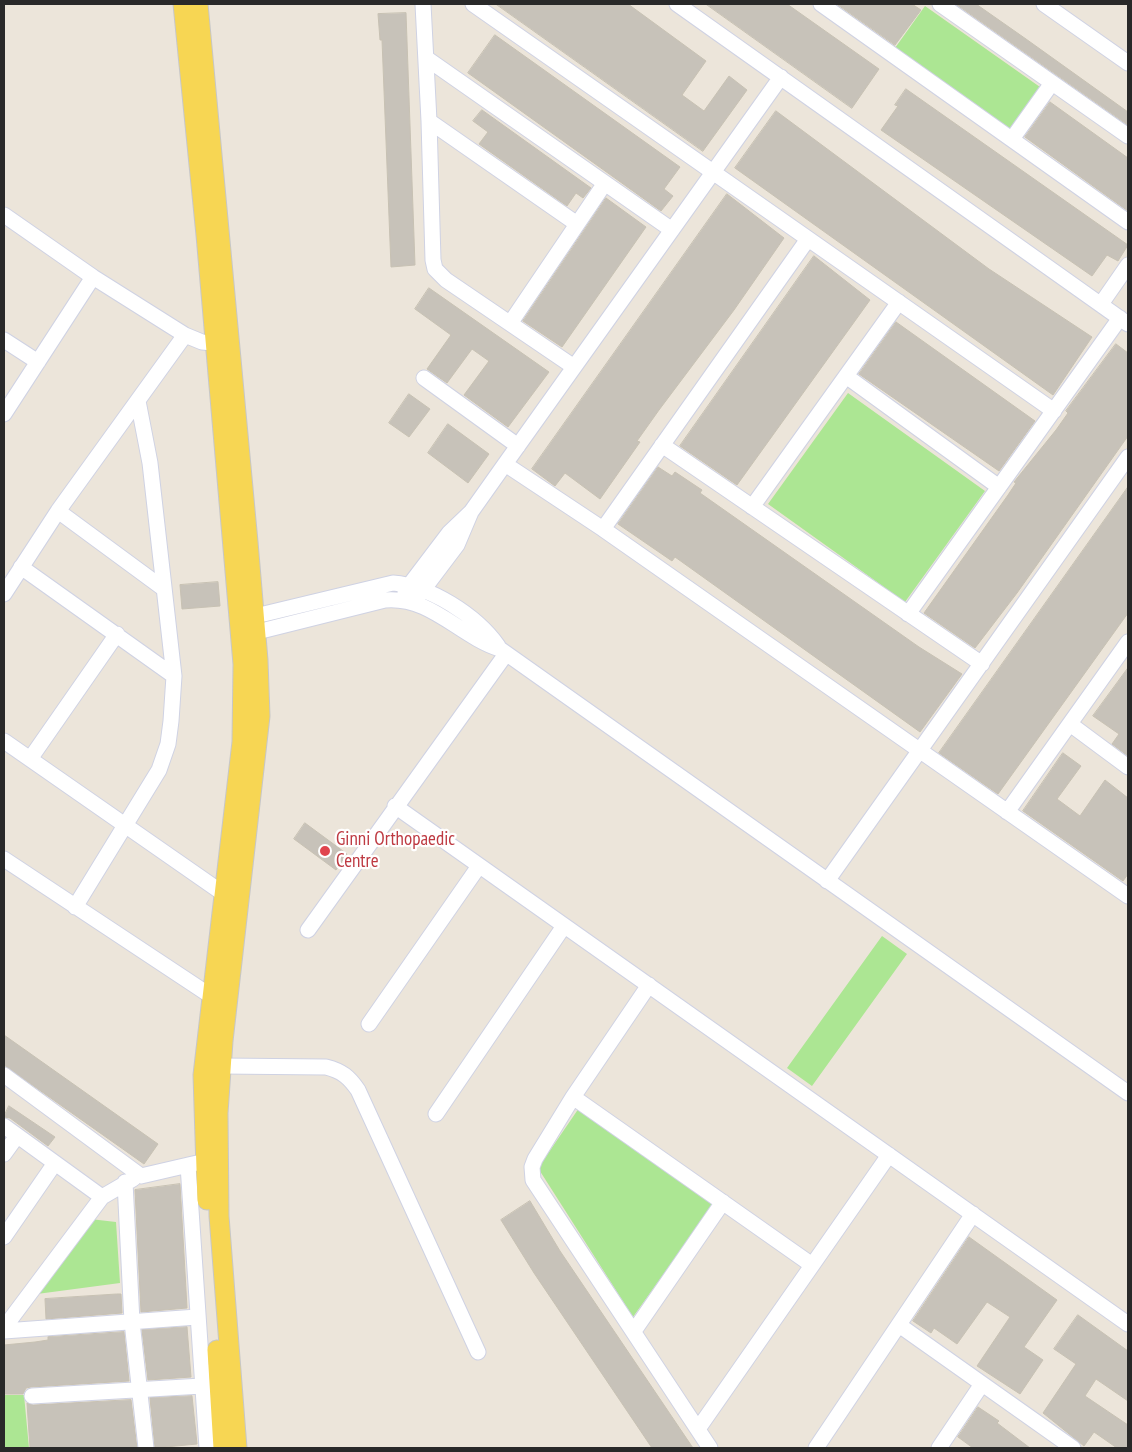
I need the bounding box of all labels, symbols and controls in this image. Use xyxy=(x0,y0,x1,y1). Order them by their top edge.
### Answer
place label: Ginni Orthopaedic Centre xyxy=(336,829,455,873)
marker: Ginni Orthopaedic Centre xyxy=(318,844,332,858)

